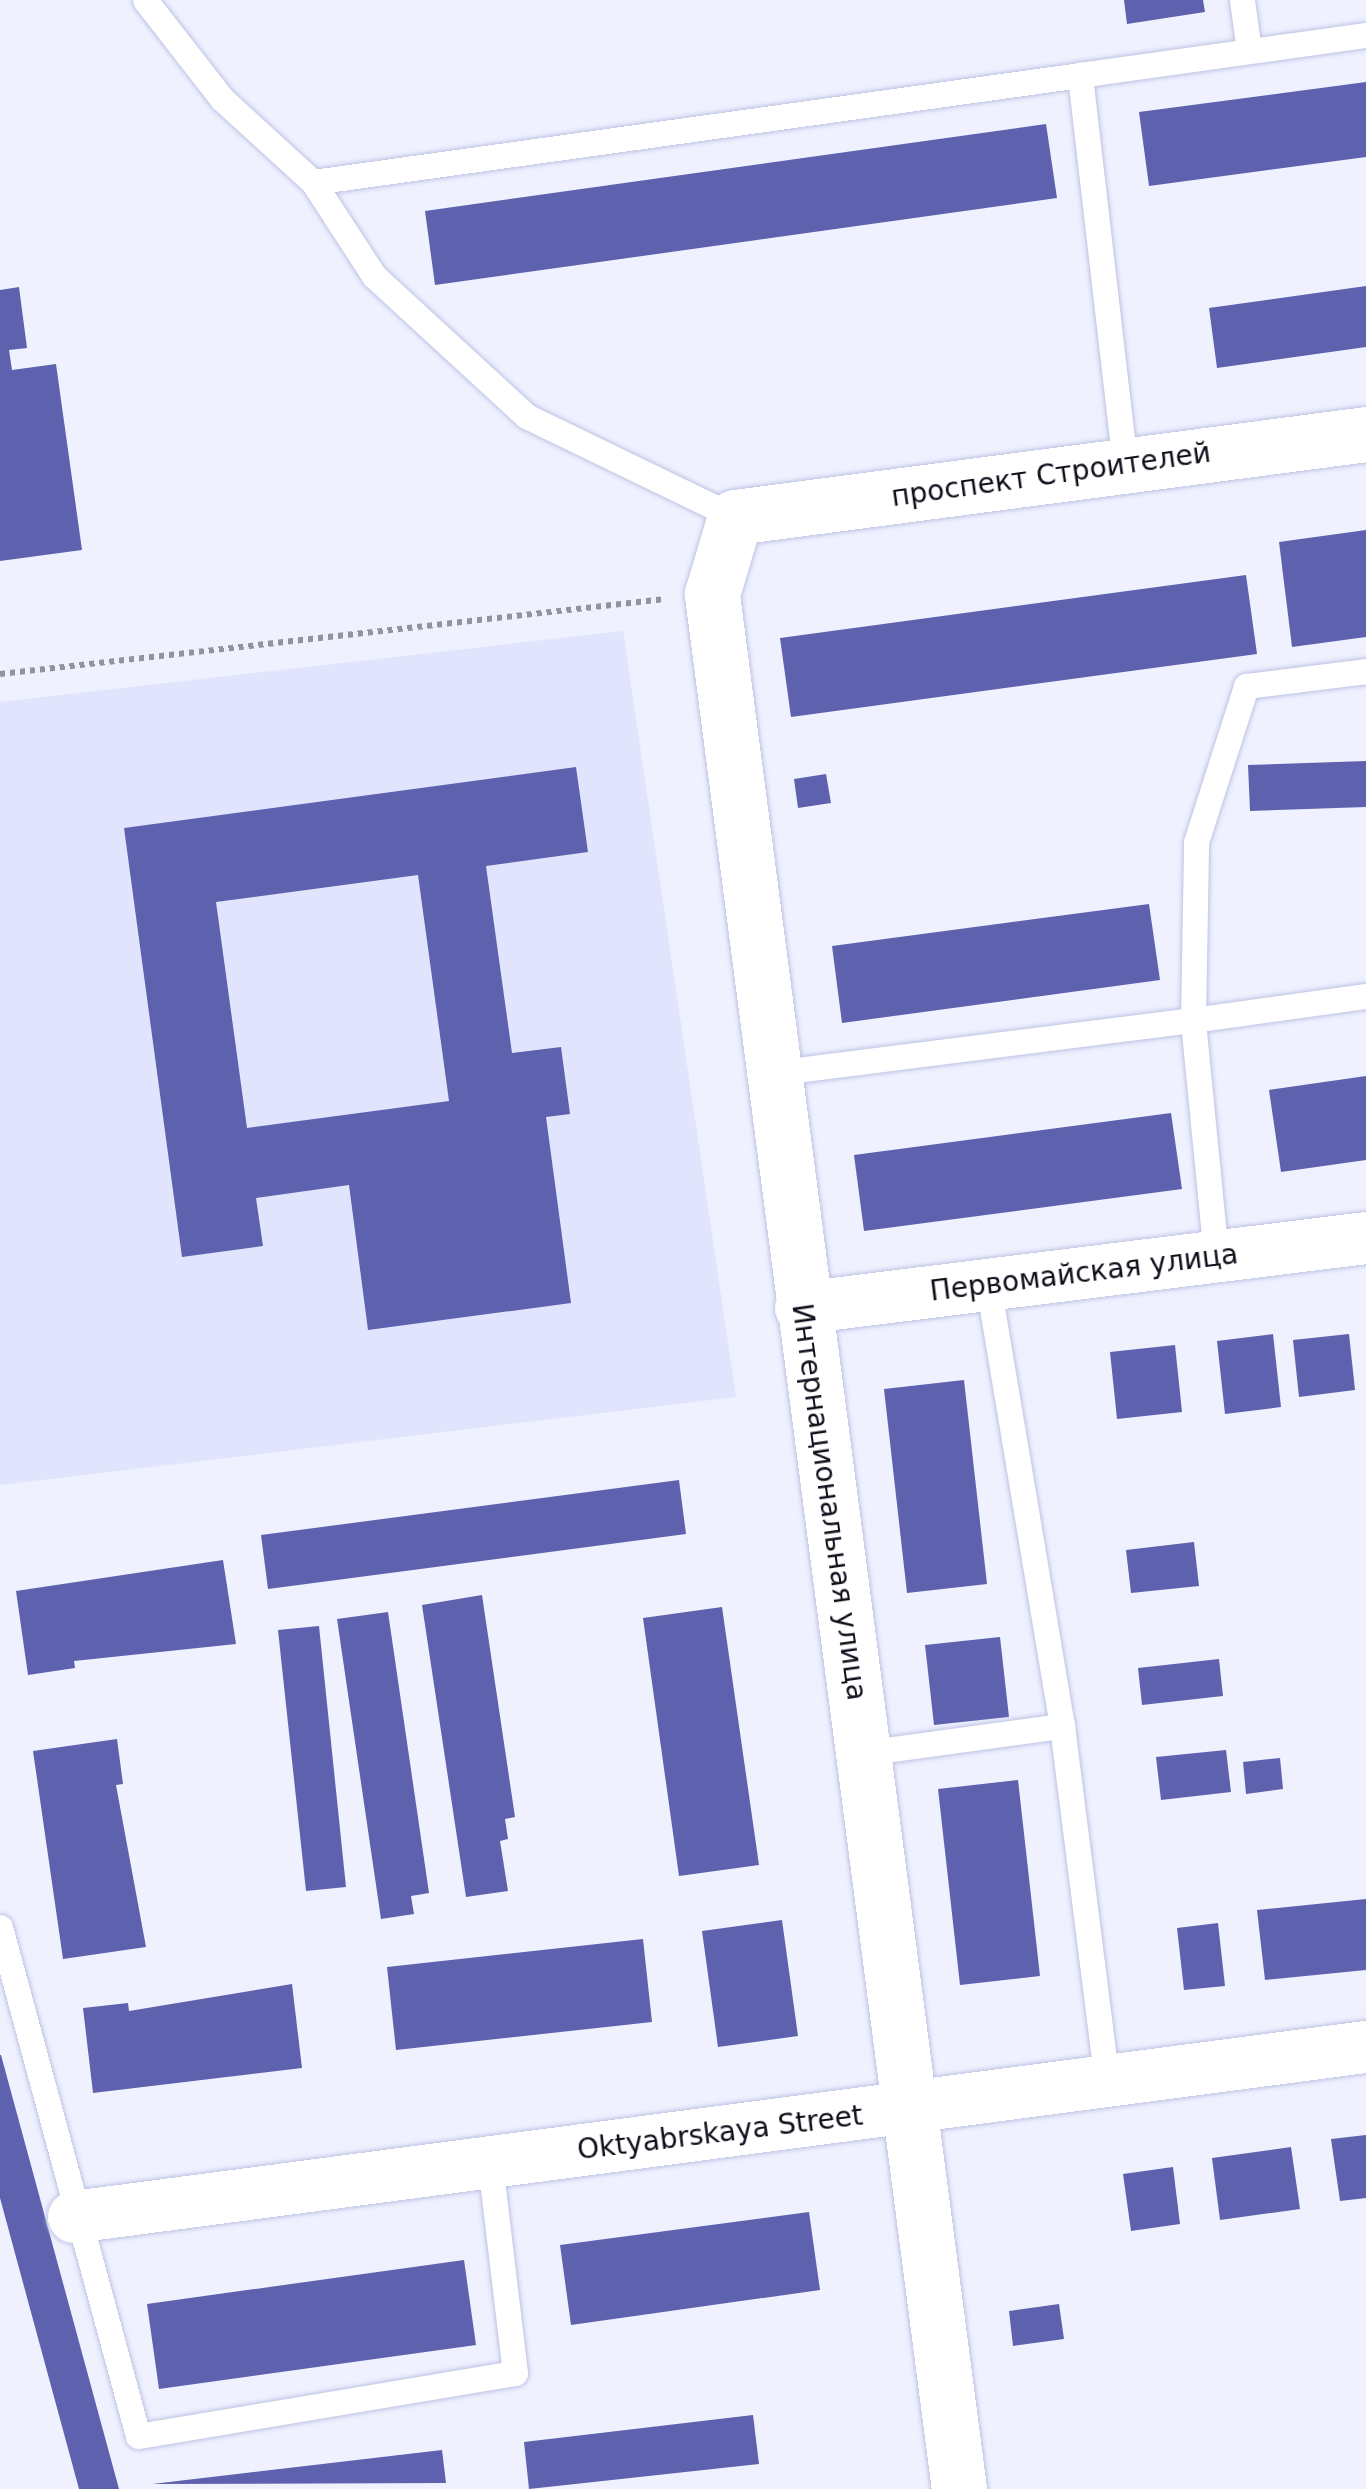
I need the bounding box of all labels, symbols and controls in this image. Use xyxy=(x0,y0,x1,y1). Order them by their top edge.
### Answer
street label: проспект Строителей xyxy=(889,436,1213,514)
street label: Первомайская улица xyxy=(928,1237,1240,1309)
street label: Интернациональная улица xyxy=(785,1301,873,1703)
street label: Oktyabrskaya Street xyxy=(575,2099,865,2167)

